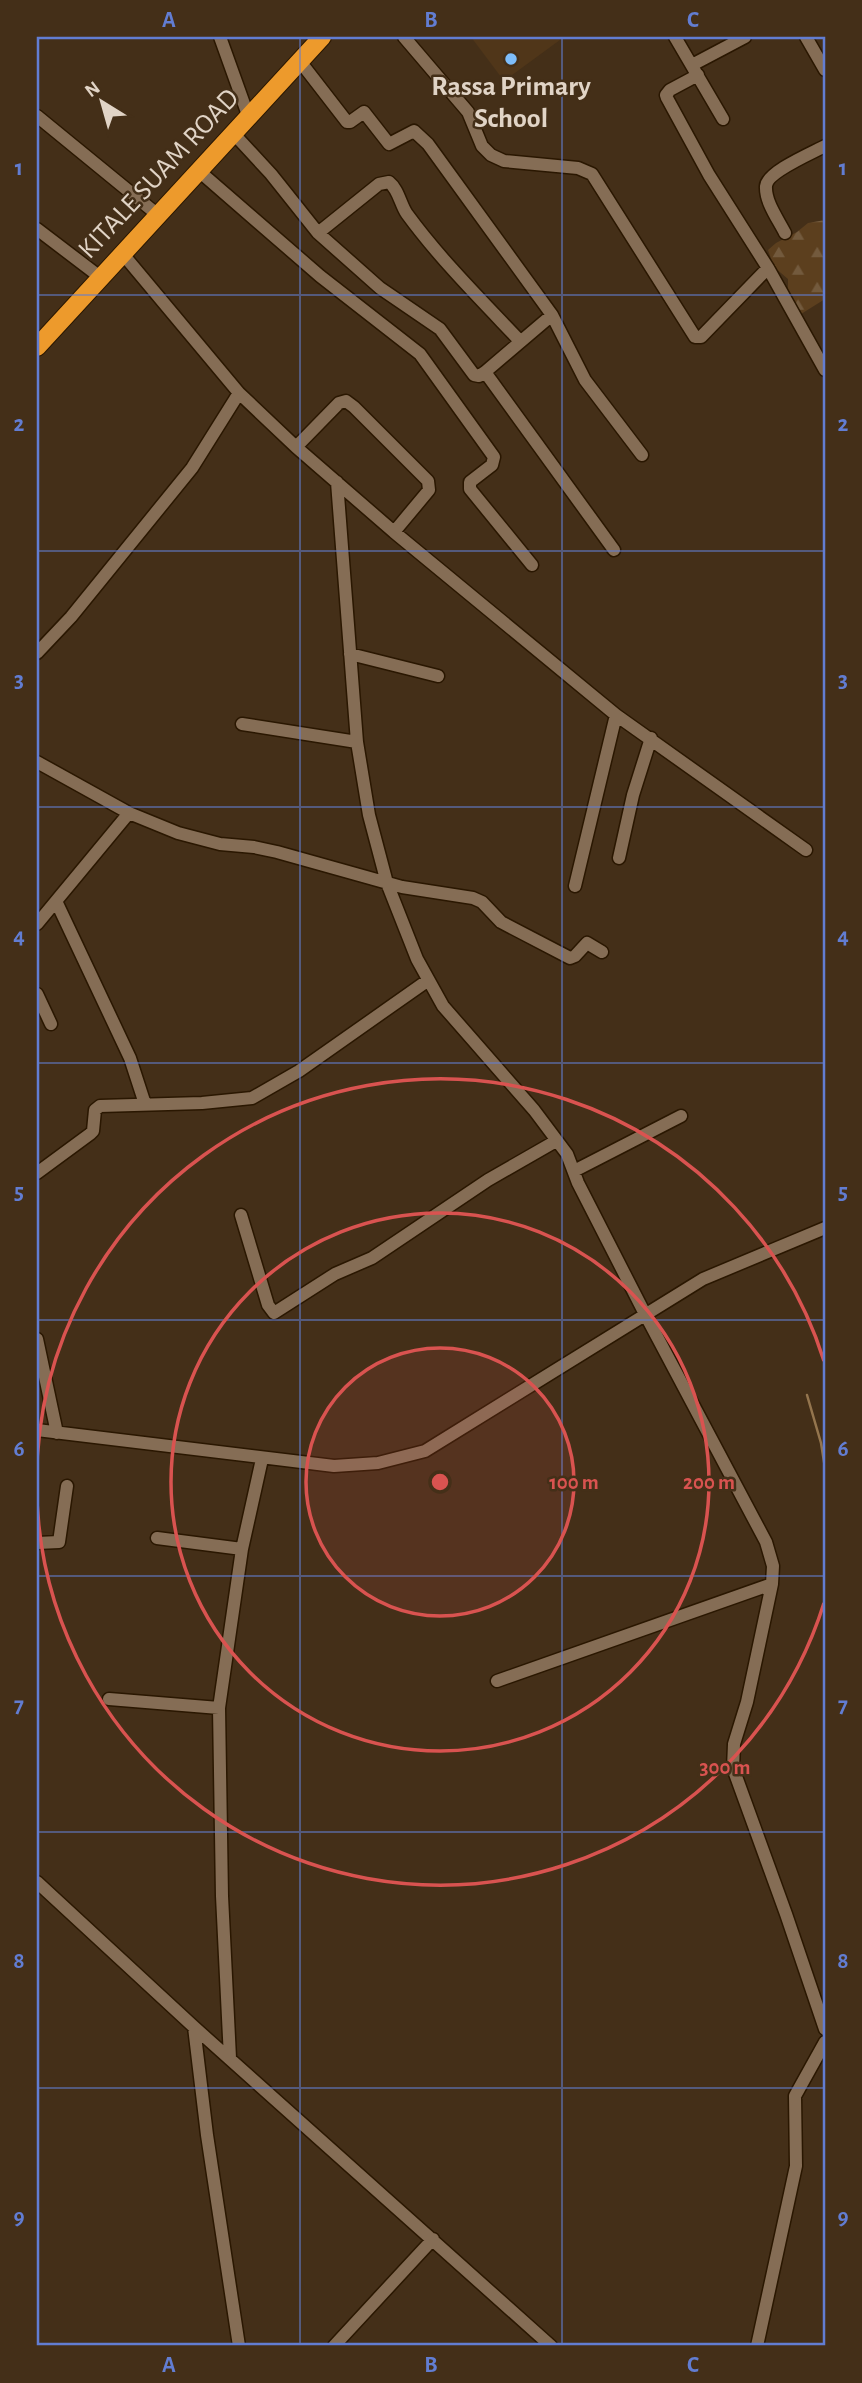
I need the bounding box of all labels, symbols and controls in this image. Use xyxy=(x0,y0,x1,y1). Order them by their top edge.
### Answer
text: A xyxy=(162,9,176,32)
text: B xyxy=(424,9,438,32)
text: C xyxy=(687,9,699,32)
marker: Rassa Primary School xyxy=(503,51,519,67)
north arrow xyxy=(66,66,136,136)
place label: Rassa Primary School xyxy=(431,73,591,133)
text: N xyxy=(82,78,104,101)
street label: KITALE SUAM ROAD xyxy=(74,84,244,264)
text: 1 xyxy=(15,157,23,180)
text: 1 xyxy=(839,157,847,180)
text: 2 xyxy=(14,413,25,436)
text: 2 xyxy=(838,413,849,436)
text: 3 xyxy=(14,669,24,692)
text: 3 xyxy=(838,669,848,692)
text: 4 xyxy=(13,925,25,948)
text: 4 xyxy=(837,925,849,948)
text: 5 xyxy=(14,1181,24,1204)
text: 5 xyxy=(838,1181,848,1204)
text: 6 xyxy=(13,1438,25,1461)
text: 6 xyxy=(837,1438,849,1461)
centre of rings xyxy=(428,1470,452,1494)
text: 100 m xyxy=(549,1472,599,1493)
text: 200 m xyxy=(683,1472,735,1493)
text: 7 xyxy=(14,1694,24,1717)
text: 7 xyxy=(838,1694,848,1717)
text: 300 m xyxy=(699,1757,751,1778)
text: 8 xyxy=(13,1950,25,1973)
text: 8 xyxy=(837,1950,849,1973)
text: 9 xyxy=(13,2206,25,2229)
text: 9 xyxy=(837,2206,849,2229)
text: A xyxy=(162,2354,176,2377)
text: B xyxy=(424,2354,438,2377)
text: C xyxy=(687,2354,699,2377)

